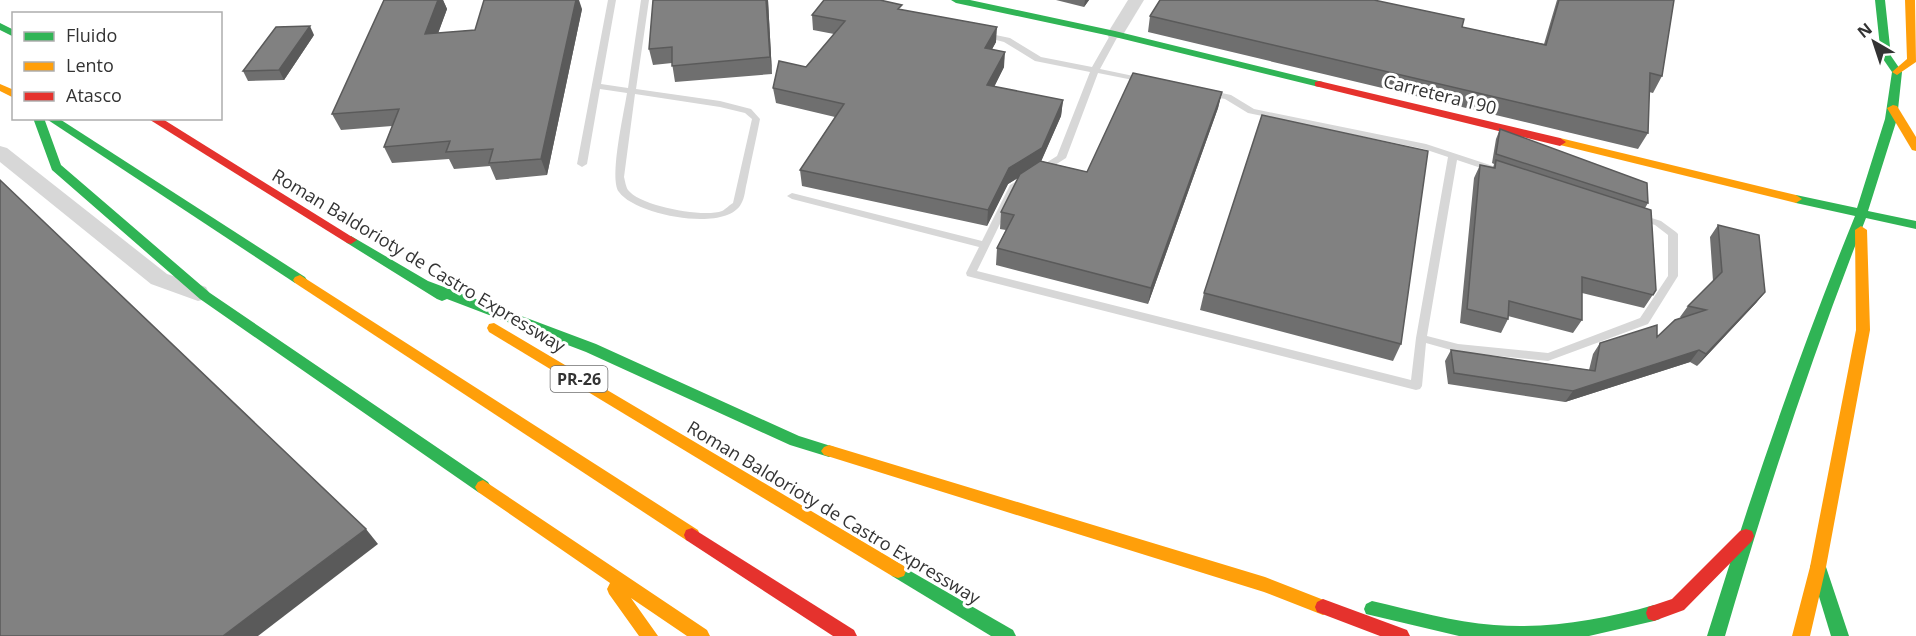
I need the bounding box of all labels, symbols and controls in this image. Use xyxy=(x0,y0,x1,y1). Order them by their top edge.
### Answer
legend xyxy=(12,12,222,120)
north arrow xyxy=(1844,12,1904,72)
text: N xyxy=(1853,18,1877,43)
text: Fluido xyxy=(66,23,117,47)
text: Lento xyxy=(66,53,114,77)
street label: Carretera 190 xyxy=(1381,68,1499,120)
text: Atasco xyxy=(66,83,122,107)
street label: Roman Baldorioty de Castro Expressway xyxy=(268,163,571,358)
road number: PR-26 xyxy=(550,366,608,392)
street label: Roman Baldorioty de Castro Expressway xyxy=(683,415,986,610)

